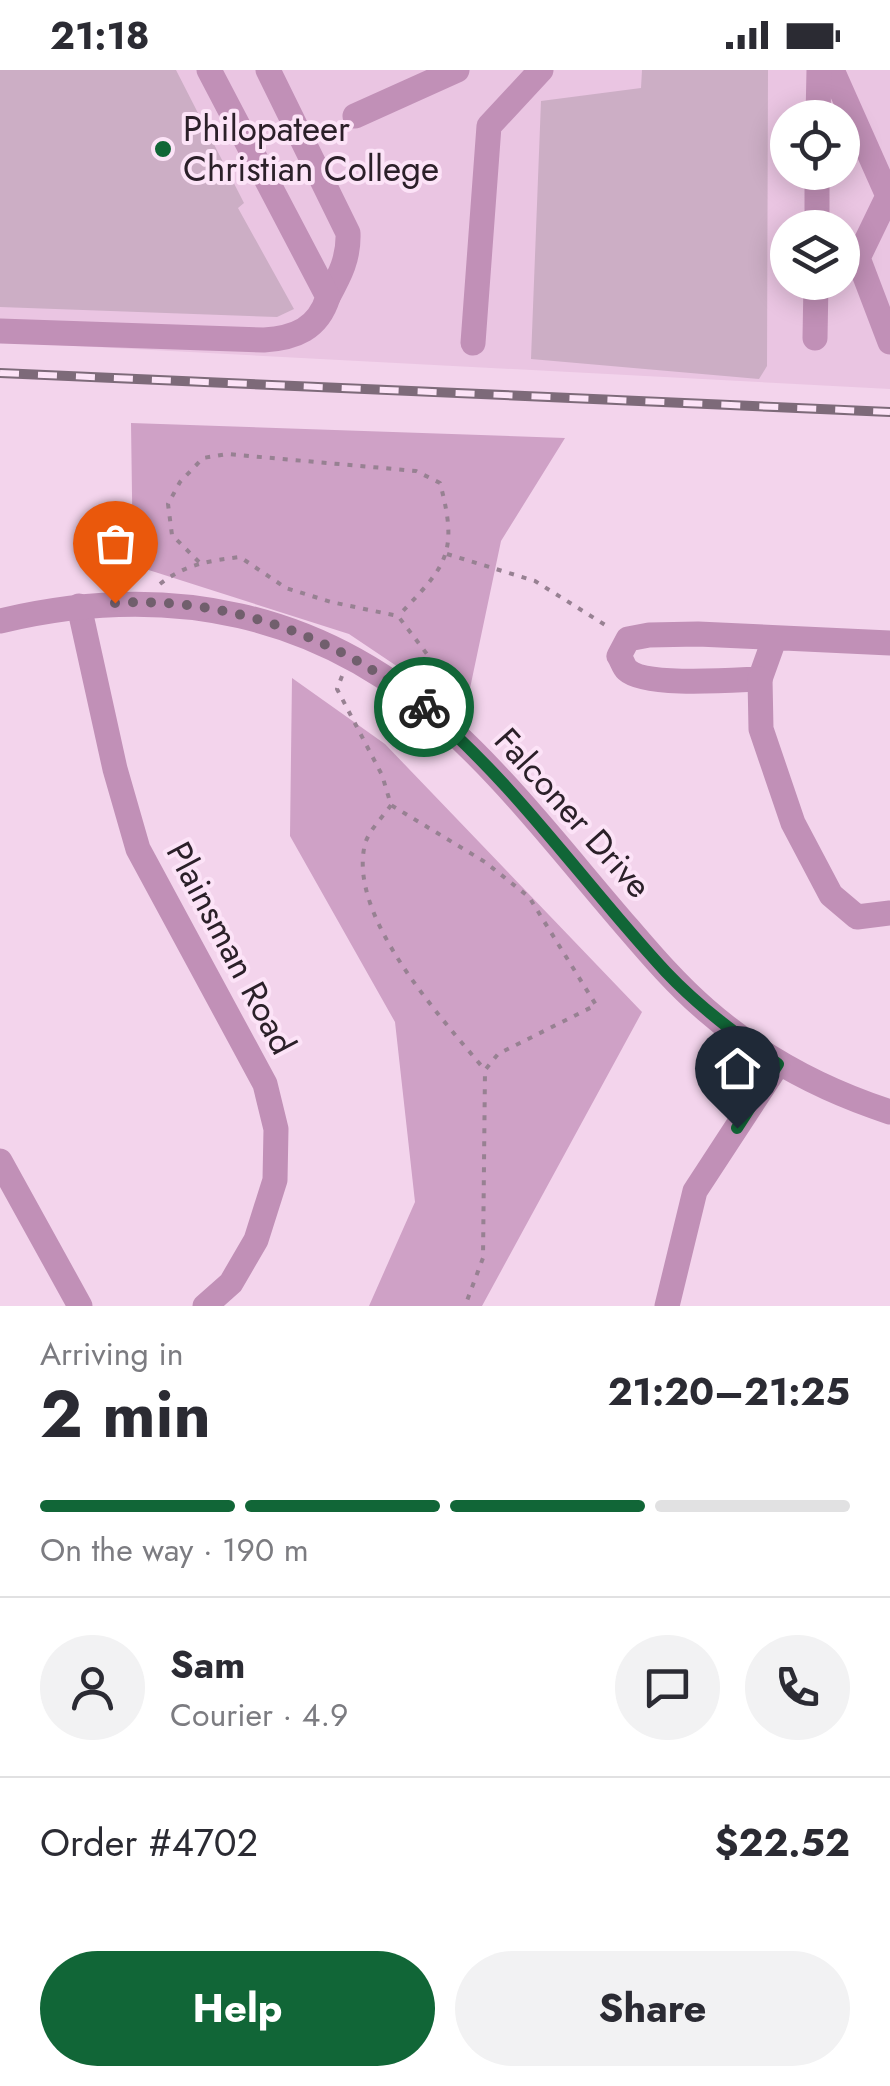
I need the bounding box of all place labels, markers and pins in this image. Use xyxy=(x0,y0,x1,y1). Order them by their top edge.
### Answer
place label: Philopateer Christian College xyxy=(183,104,439,194)
marker: Philopateer Christian College xyxy=(152,138,174,160)
pin xyxy=(73,501,158,604)
pin xyxy=(695,1026,780,1129)

